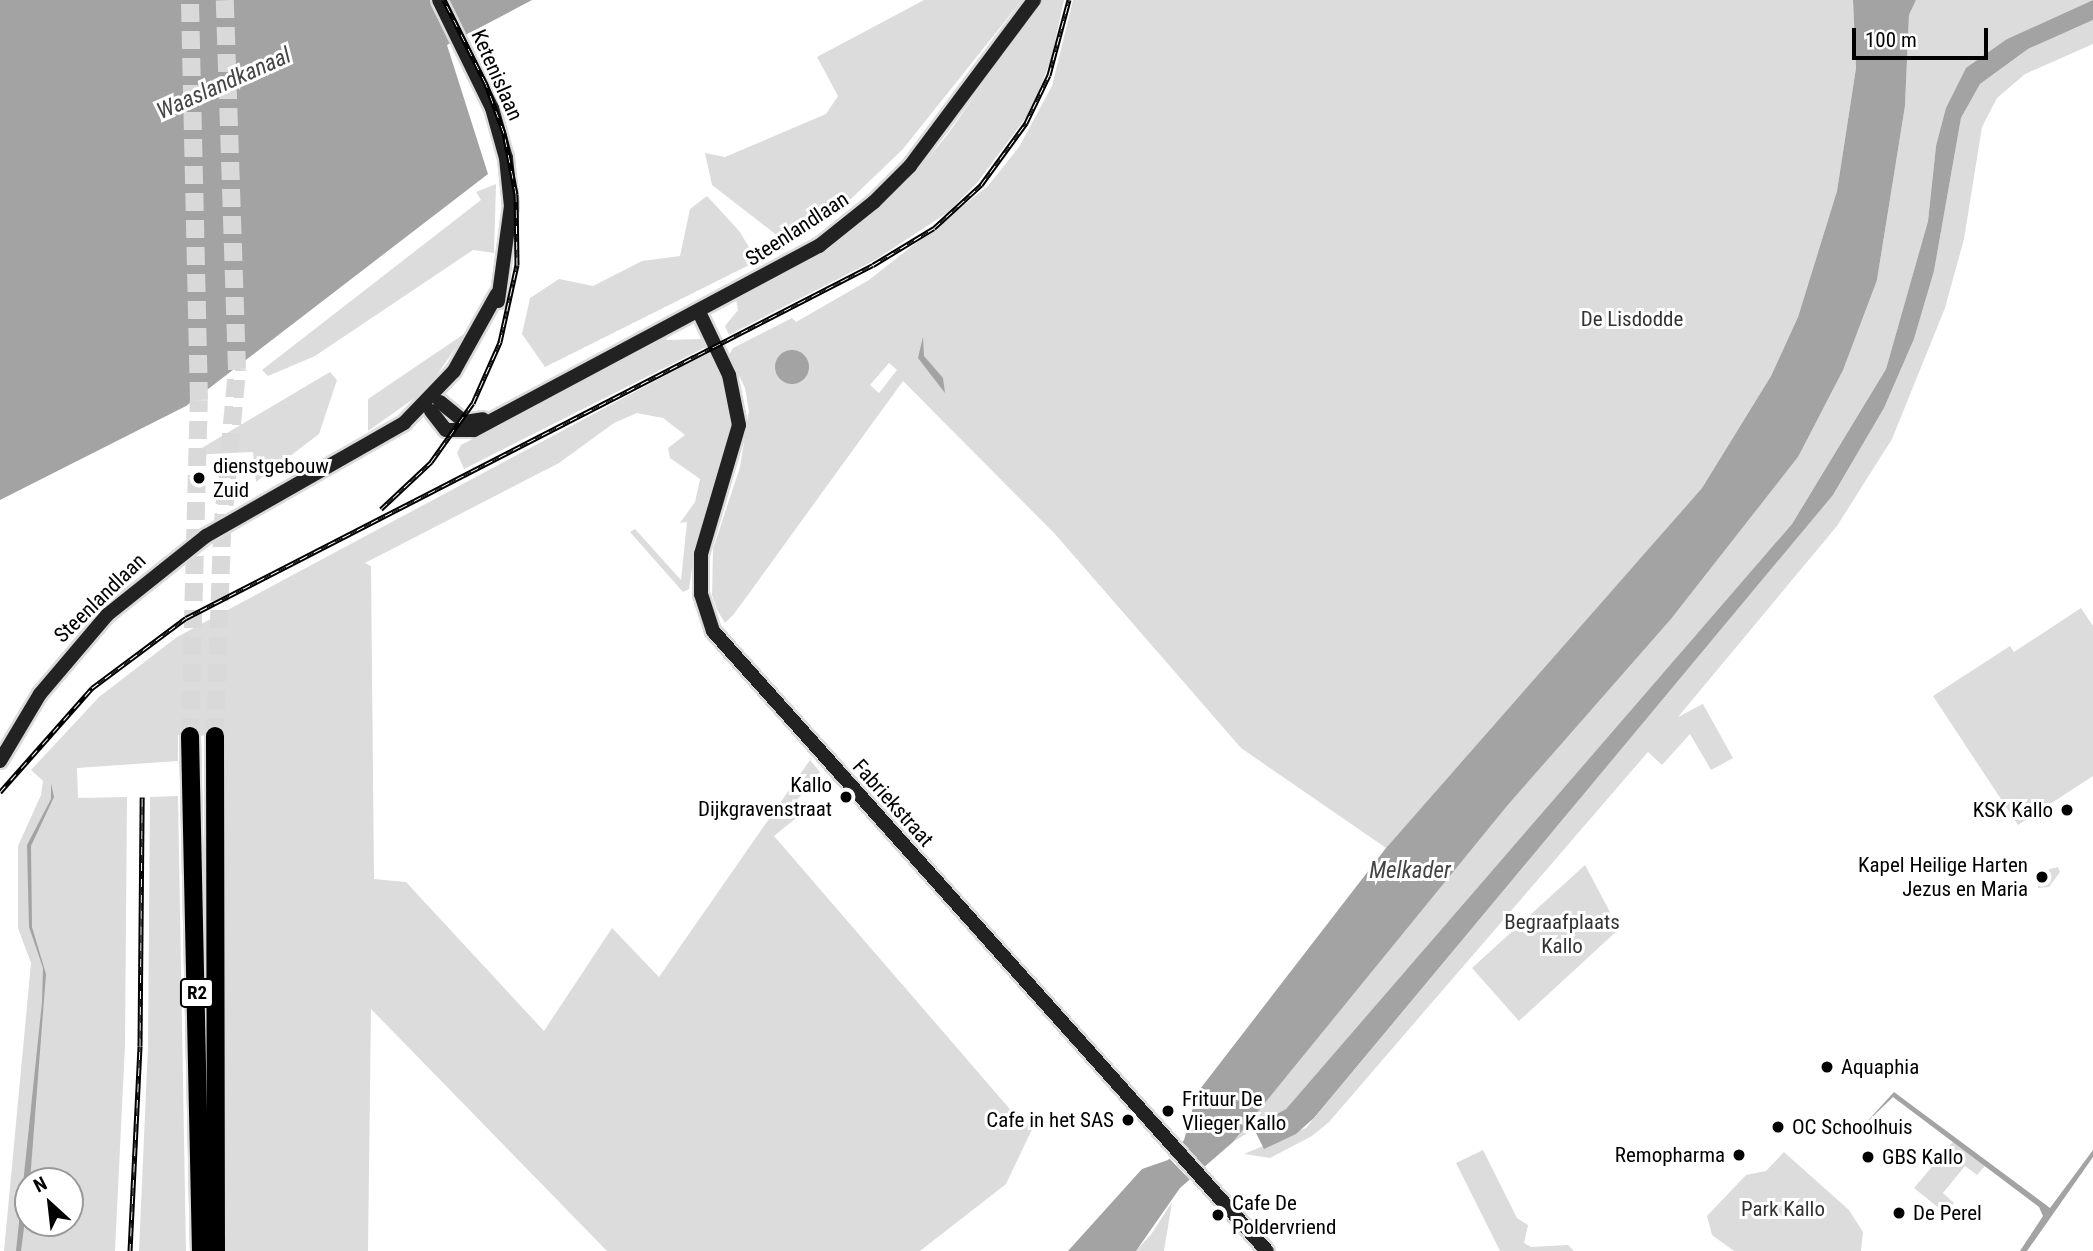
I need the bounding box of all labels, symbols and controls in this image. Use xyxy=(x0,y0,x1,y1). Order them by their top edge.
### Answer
scale bar xyxy=(1855,14,1992,58)
street label: Ketenislaan xyxy=(466,26,528,124)
text: 100 m xyxy=(1865,28,1917,52)
water label: Waaslandkanaal xyxy=(153,42,295,126)
street label: Steenlandlaan xyxy=(741,186,853,272)
park label: De Lisdodde xyxy=(1581,306,1683,332)
place label: dienstgebouw Zuid xyxy=(213,453,329,503)
marker: dienstgebouw Zuid xyxy=(191,470,207,486)
street label: Steenlandlaan xyxy=(49,548,151,648)
street label: Fabriekstraat xyxy=(847,754,939,852)
place label: Kallo Dijkgravenstraat xyxy=(698,772,832,822)
marker: Kallo Dijkgravenstraat xyxy=(838,789,854,805)
place label: KSK Kallo xyxy=(1973,797,2053,823)
marker: KSK Kallo xyxy=(2059,802,2075,818)
place label: Kapel Heilige Harten Jezus en Maria xyxy=(1858,852,2028,902)
water label: Melkader xyxy=(1369,857,1451,885)
marker: Kapel Heilige Harten Jezus en Maria xyxy=(2034,869,2050,885)
park label: Begraafplaats Kallo xyxy=(1504,909,1620,959)
road number: R2 xyxy=(180,978,214,1009)
place label: Aquaphia xyxy=(1841,1054,1919,1080)
marker: Aquaphia xyxy=(1819,1059,1835,1075)
place label: Frituur De Vlieger Kallo xyxy=(1182,1086,1286,1136)
marker: Frituur De Vlieger Kallo xyxy=(1160,1103,1176,1119)
place label: Cafe in het SAS xyxy=(986,1107,1114,1133)
marker: Cafe in het SAS xyxy=(1120,1112,1136,1128)
place label: OC Schoolhuis xyxy=(1792,1114,1913,1140)
marker: OC Schoolhuis xyxy=(1770,1119,1786,1135)
place label: Remopharma xyxy=(1615,1142,1725,1168)
place label: GBS Kallo xyxy=(1882,1144,1963,1170)
marker: Remopharma xyxy=(1731,1147,1747,1163)
marker: GBS Kallo xyxy=(1860,1149,1876,1165)
north arrow xyxy=(14,1167,84,1237)
text: N xyxy=(30,1172,51,1198)
place label: Cafe De Poldervriend xyxy=(1232,1190,1336,1240)
park label: Park Kallo xyxy=(1741,1196,1825,1222)
place label: De Perel xyxy=(1913,1200,1982,1226)
marker: De Perel xyxy=(1891,1205,1907,1221)
marker: Cafe De Poldervriend xyxy=(1210,1207,1226,1223)

